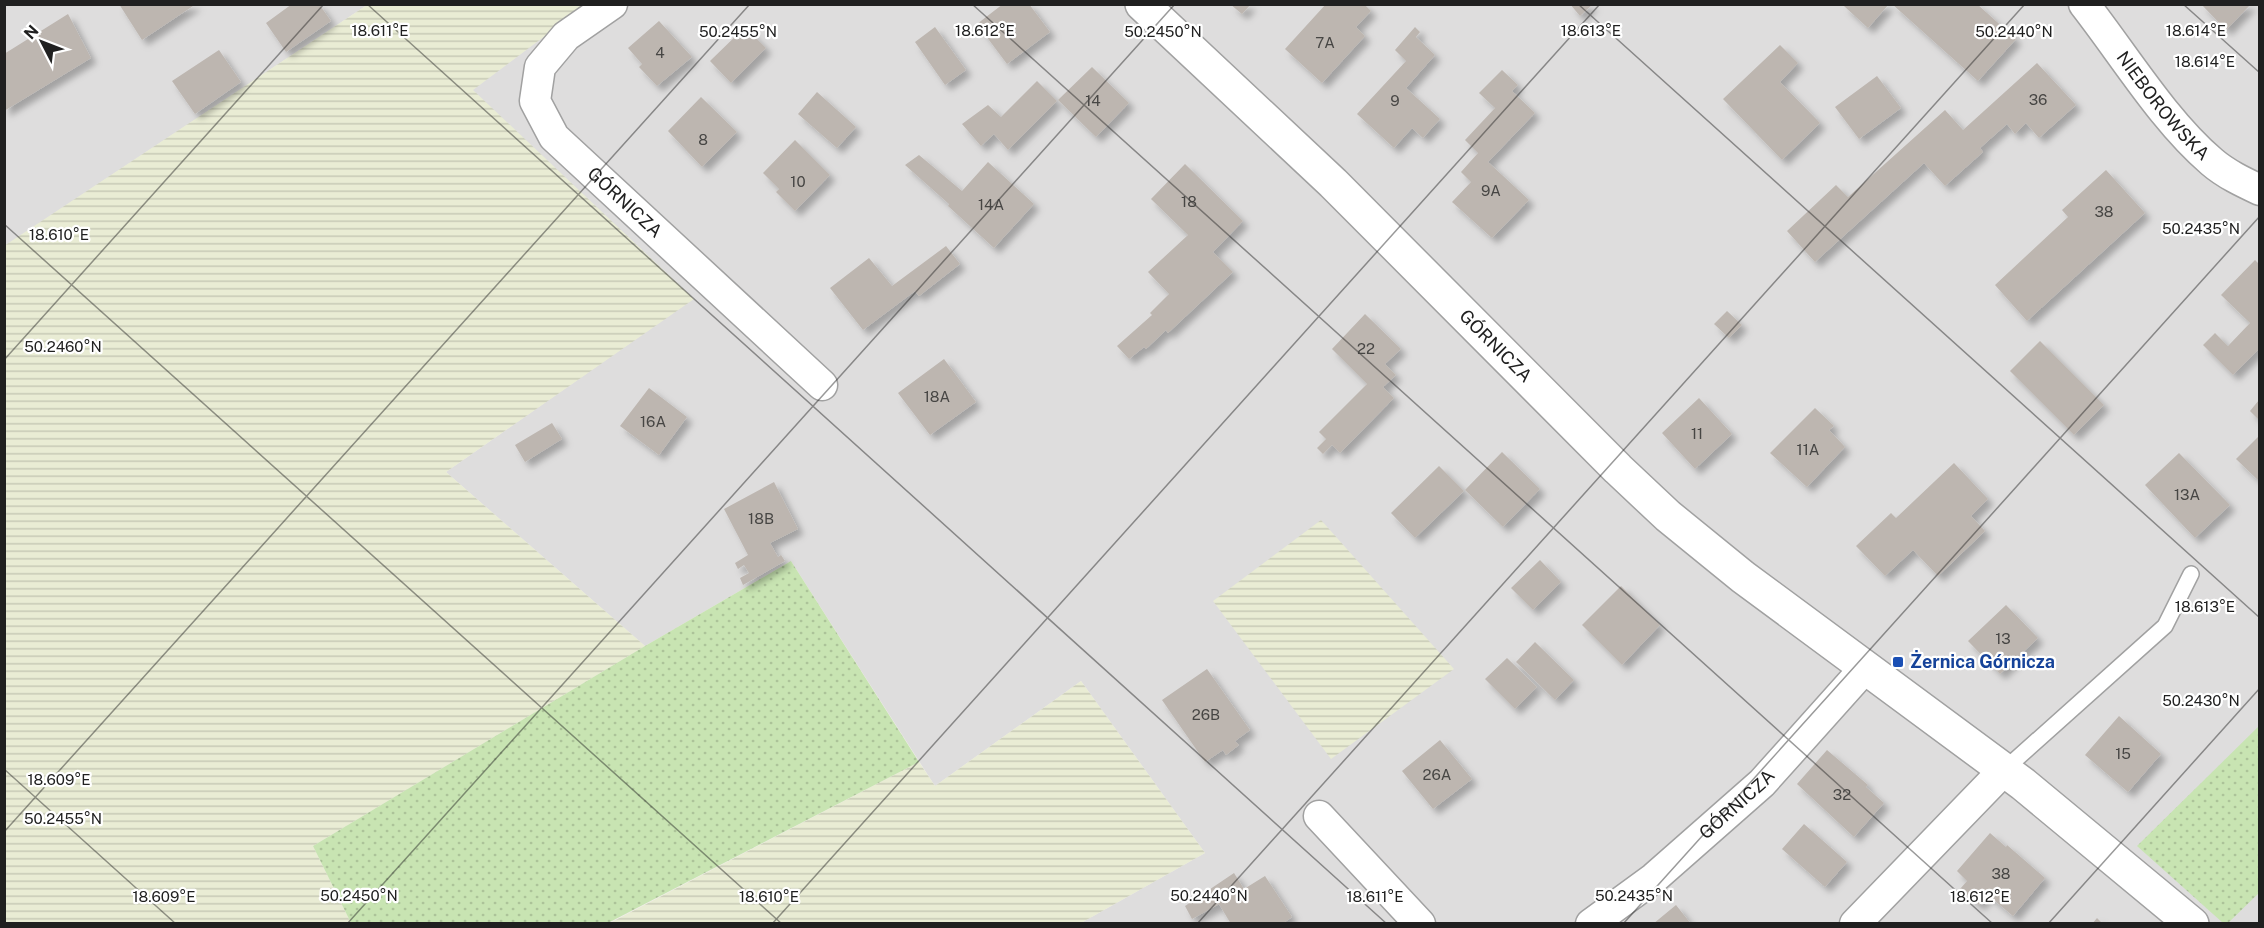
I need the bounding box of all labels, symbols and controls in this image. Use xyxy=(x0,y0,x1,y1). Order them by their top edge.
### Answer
north arrow xyxy=(12,12,72,72)
text: N xyxy=(20,21,42,43)
text: 18.611°E xyxy=(352,22,409,39)
text: 18.612°E xyxy=(955,22,1015,39)
text: 18.613°E xyxy=(1561,22,1621,39)
text: 18.614°E xyxy=(2166,22,2226,39)
text: 50.2455°N xyxy=(699,23,777,40)
text: 50.2450°N xyxy=(1124,23,1202,40)
text: 50.2440°N xyxy=(1975,23,2053,40)
house number: 7A xyxy=(1315,34,1335,51)
house number: 4 xyxy=(655,44,665,61)
street label: NIEBOROWSKA xyxy=(2113,47,2214,165)
text: 18.614°E xyxy=(2175,53,2235,70)
house number: 36 xyxy=(2029,91,2047,108)
house number: 14 xyxy=(1085,92,1101,109)
house number: 9 xyxy=(1390,92,1400,109)
house number: 8 xyxy=(698,131,708,148)
street label: GÓRNICZA xyxy=(584,163,667,242)
house number: 10 xyxy=(790,173,806,190)
house number: 9A xyxy=(1481,182,1501,199)
house number: 18 xyxy=(1181,193,1197,210)
house number: 14A xyxy=(978,196,1004,213)
house number: 38 xyxy=(2094,203,2114,220)
text: 50.2435°N xyxy=(2162,220,2240,237)
text: 18.610°E xyxy=(29,226,89,243)
street label: GÓRNICZA xyxy=(1455,305,1537,387)
text: 50.2460°N xyxy=(24,338,102,355)
house number: 22 xyxy=(1357,340,1375,357)
house number: 18A xyxy=(924,388,951,405)
house number: 16A xyxy=(640,413,666,430)
house number: 11 xyxy=(1691,425,1703,442)
house number: 11A xyxy=(1797,441,1820,458)
house number: 13A xyxy=(2174,486,2200,503)
house number: 18B xyxy=(748,510,774,527)
text: 18.613°E xyxy=(2175,598,2235,615)
house number: 13 xyxy=(1995,630,2011,647)
place label: Żernica Górnicza xyxy=(1910,650,2055,672)
marker: Żernica Górnicza xyxy=(1891,655,1905,669)
text: 50.2430°N xyxy=(2162,692,2240,709)
house number: 26B xyxy=(1192,706,1220,723)
house number: 15 xyxy=(2115,745,2131,762)
street label: GÓRNICZA xyxy=(1695,765,1779,843)
house number: 26A xyxy=(1423,766,1452,783)
text: 18.609°E xyxy=(27,771,91,788)
house number: 32 xyxy=(1833,786,1851,803)
text: 50.2455°N xyxy=(24,810,102,827)
house number: 38 xyxy=(1991,865,2011,882)
text: 50.2450°N xyxy=(320,887,398,904)
text: 50.2440°N xyxy=(1170,887,1248,904)
text: 50.2435°N xyxy=(1595,887,1673,904)
text: 18.609°E xyxy=(132,888,196,905)
text: 18.610°E xyxy=(739,888,799,905)
text: 18.611°E xyxy=(1347,888,1404,905)
text: 18.612°E xyxy=(1950,888,2010,905)

